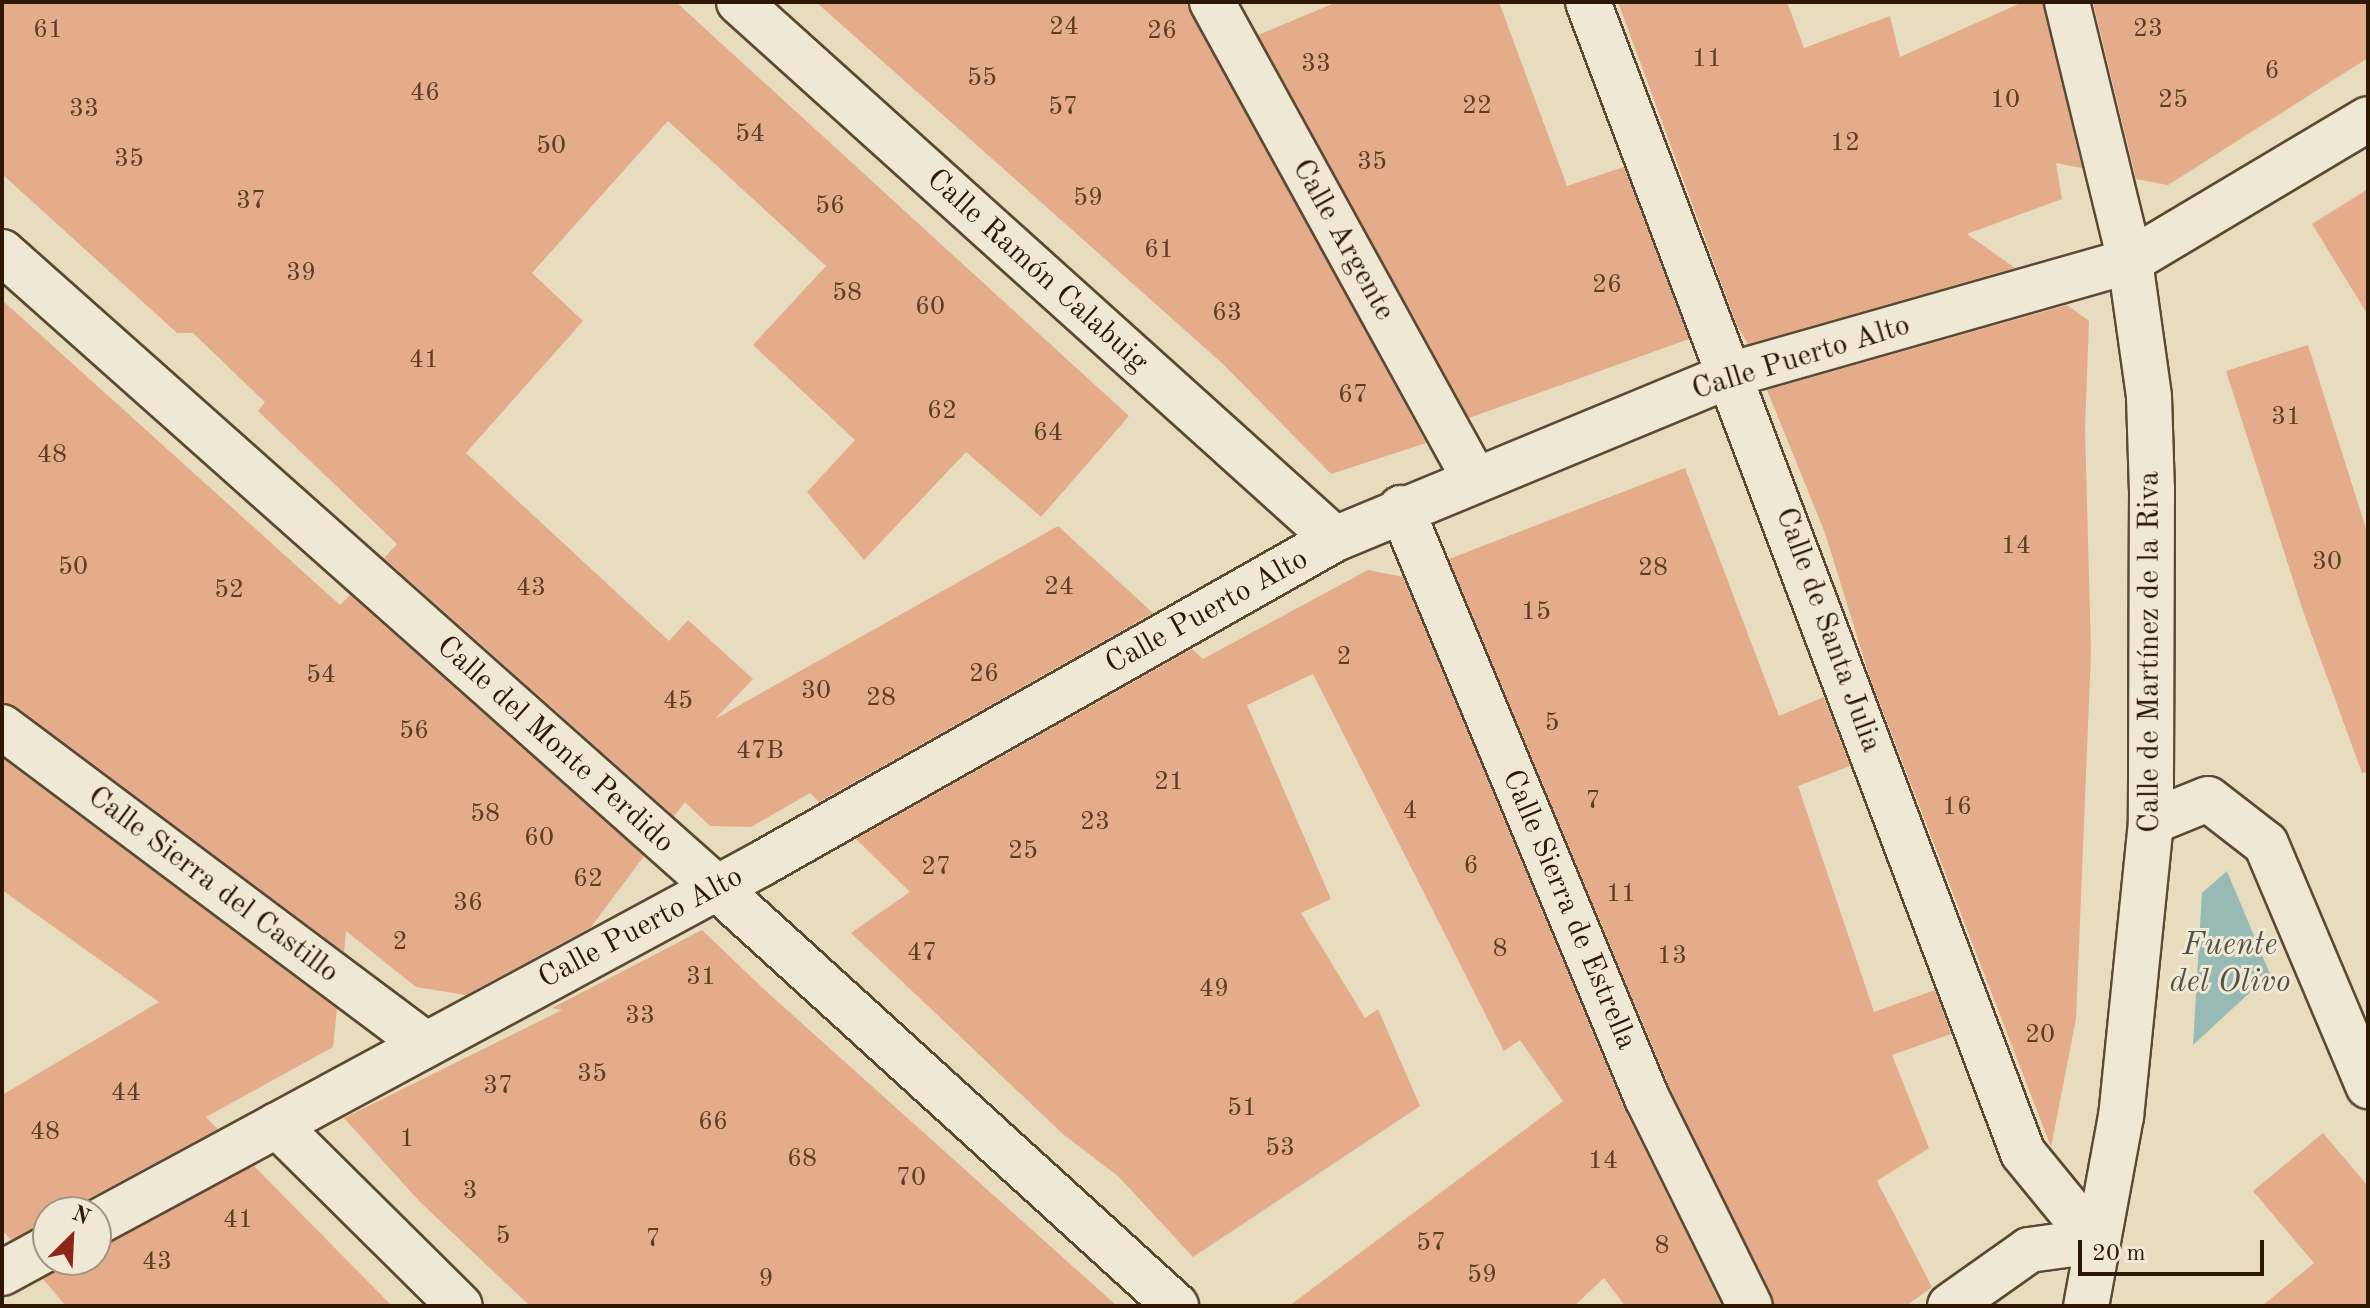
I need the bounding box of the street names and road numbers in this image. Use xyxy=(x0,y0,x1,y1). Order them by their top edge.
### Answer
street label: Calle Argente xyxy=(1284,153,1402,327)
street label: Calle Ramón Calabuig xyxy=(919,162,1155,380)
street label: Calle Puerto Alto xyxy=(1688,308,1914,408)
street label: Calle de Martínez de la Riva xyxy=(2132,471,2168,833)
street label: Calle de Santa Julia xyxy=(1767,503,1889,757)
street label: Calle Puerto Alto xyxy=(1099,541,1315,683)
street label: Calle del Monte Perdido xyxy=(429,629,681,861)
street label: Calle Sierra de Estrella xyxy=(1494,765,1644,1055)
street label: Calle Sierra del Castillo xyxy=(80,779,346,991)
street label: Calle Puerto Alto xyxy=(533,859,749,997)

